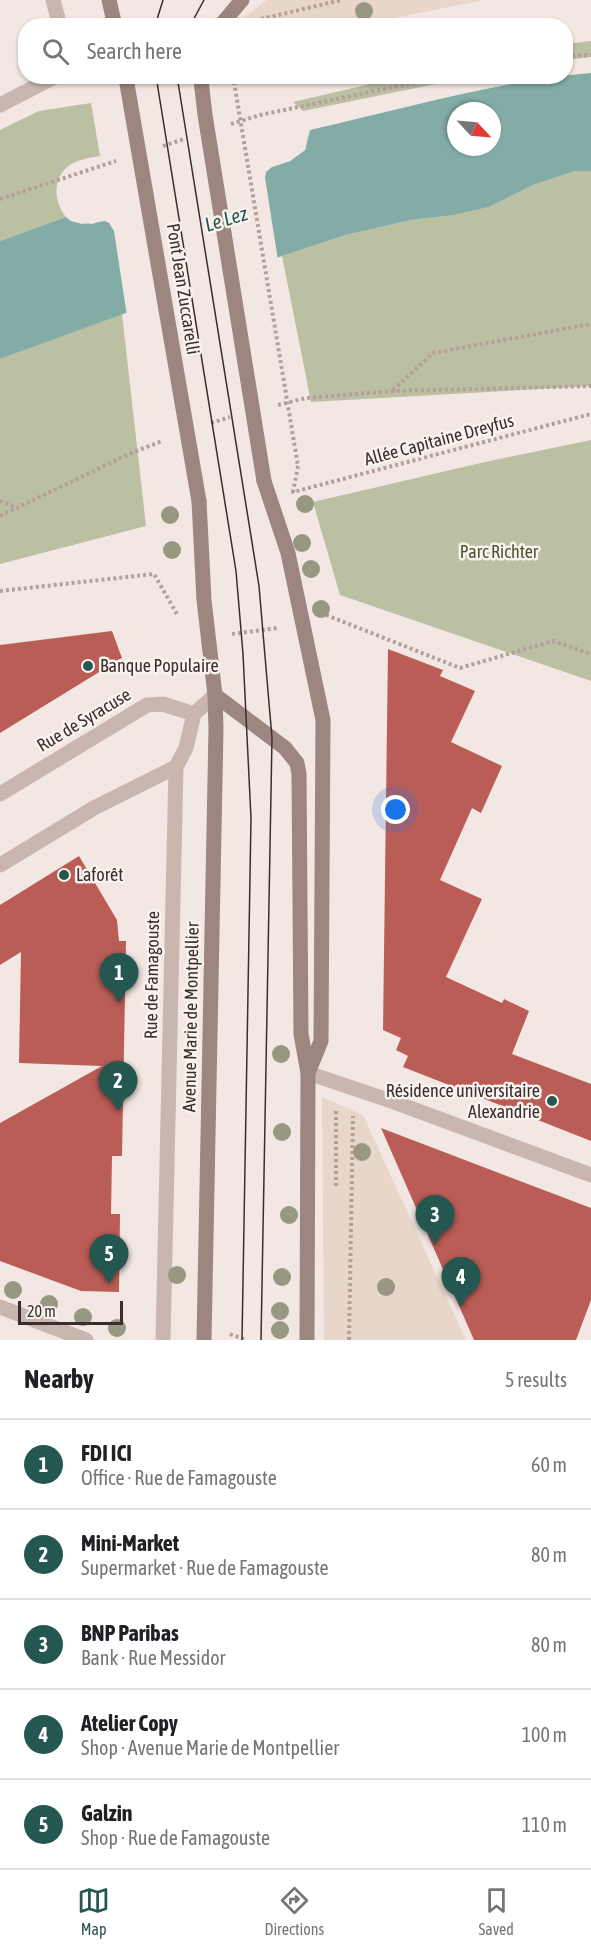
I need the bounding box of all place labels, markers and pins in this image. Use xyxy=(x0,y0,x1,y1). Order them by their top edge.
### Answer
place label: Banque Populaire xyxy=(100,655,219,676)
marker: Banque Populaire xyxy=(81,659,95,673)
place label: Laforêt xyxy=(76,864,123,885)
marker: Laforêt xyxy=(57,868,71,882)
pin: 1 xyxy=(100,954,138,1003)
pin: 2 xyxy=(98,1062,138,1111)
place label: Résidence universitaire Alexandrie xyxy=(386,1080,540,1122)
marker: Résidence universitaire Alexandrie xyxy=(545,1094,559,1108)
pin: 3 xyxy=(416,1196,454,1245)
pin: 5 xyxy=(90,1234,128,1284)
pin: 4 xyxy=(442,1258,480,1307)

